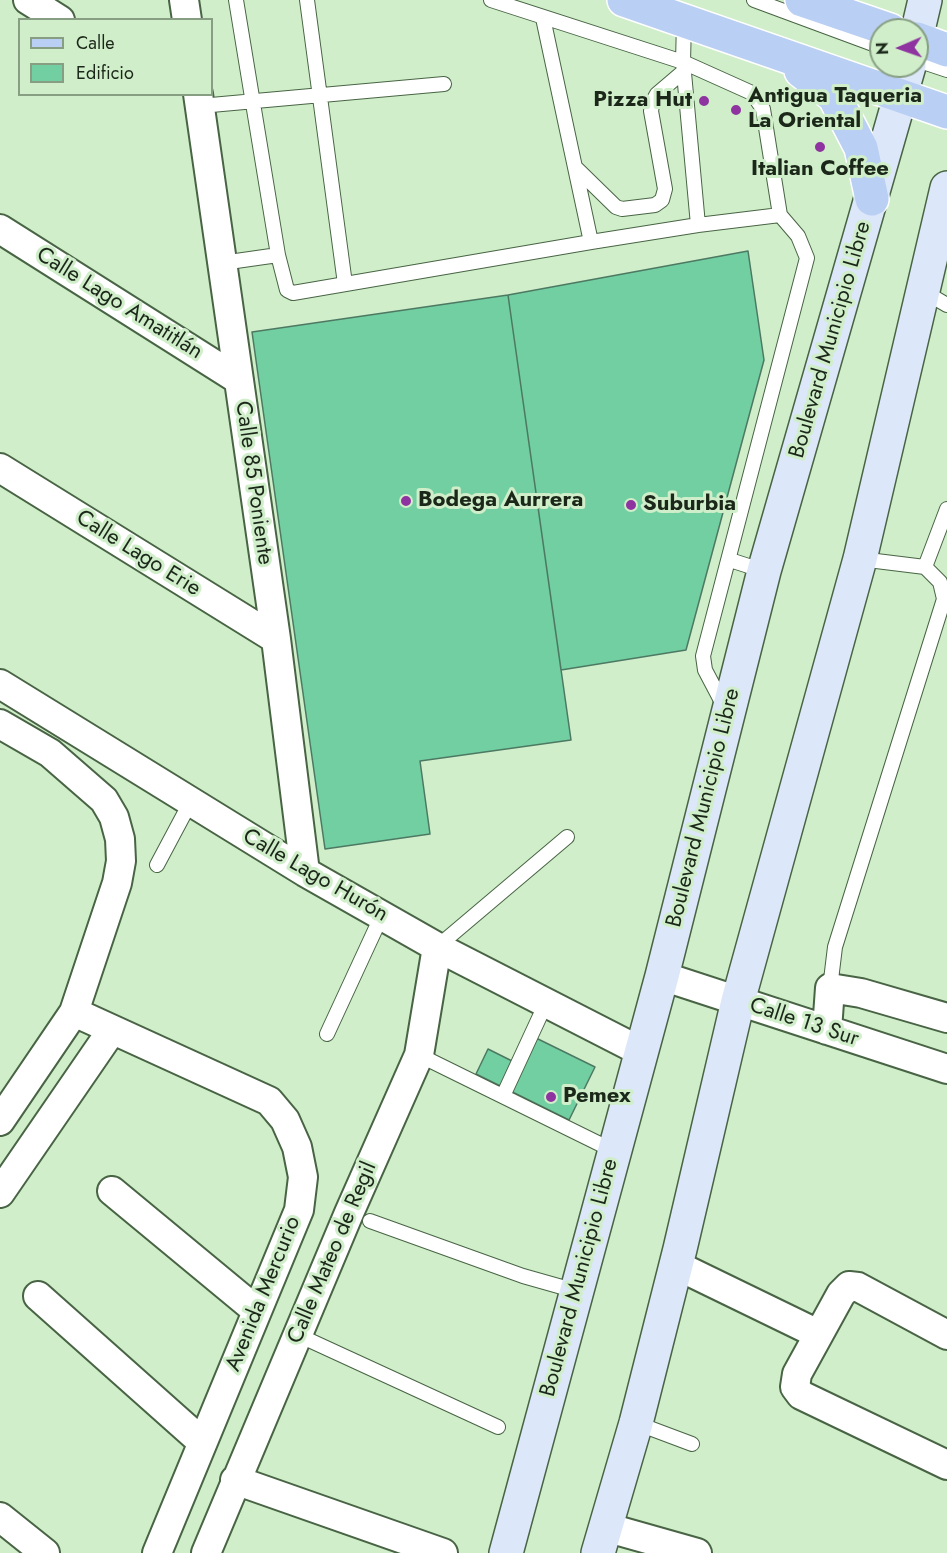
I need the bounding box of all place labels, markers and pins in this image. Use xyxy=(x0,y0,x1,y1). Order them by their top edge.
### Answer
place label: Antigua Taqueria La Oriental xyxy=(748,84,922,136)
place label: Pizza Hut xyxy=(593,88,692,114)
marker: Pizza Hut xyxy=(697,94,711,108)
marker: Antigua Taqueria La Oriental xyxy=(729,103,743,117)
marker: Italian Coffee xyxy=(813,140,827,154)
place label: Italian Coffee xyxy=(751,157,889,183)
place label: Bodega Aurrera xyxy=(418,488,583,514)
place label: Suburbia xyxy=(643,492,736,518)
marker: Bodega Aurrera xyxy=(399,494,413,508)
marker: Suburbia xyxy=(624,498,638,512)
place label: Pemex xyxy=(563,1084,631,1110)
marker: Pemex xyxy=(544,1090,558,1104)

